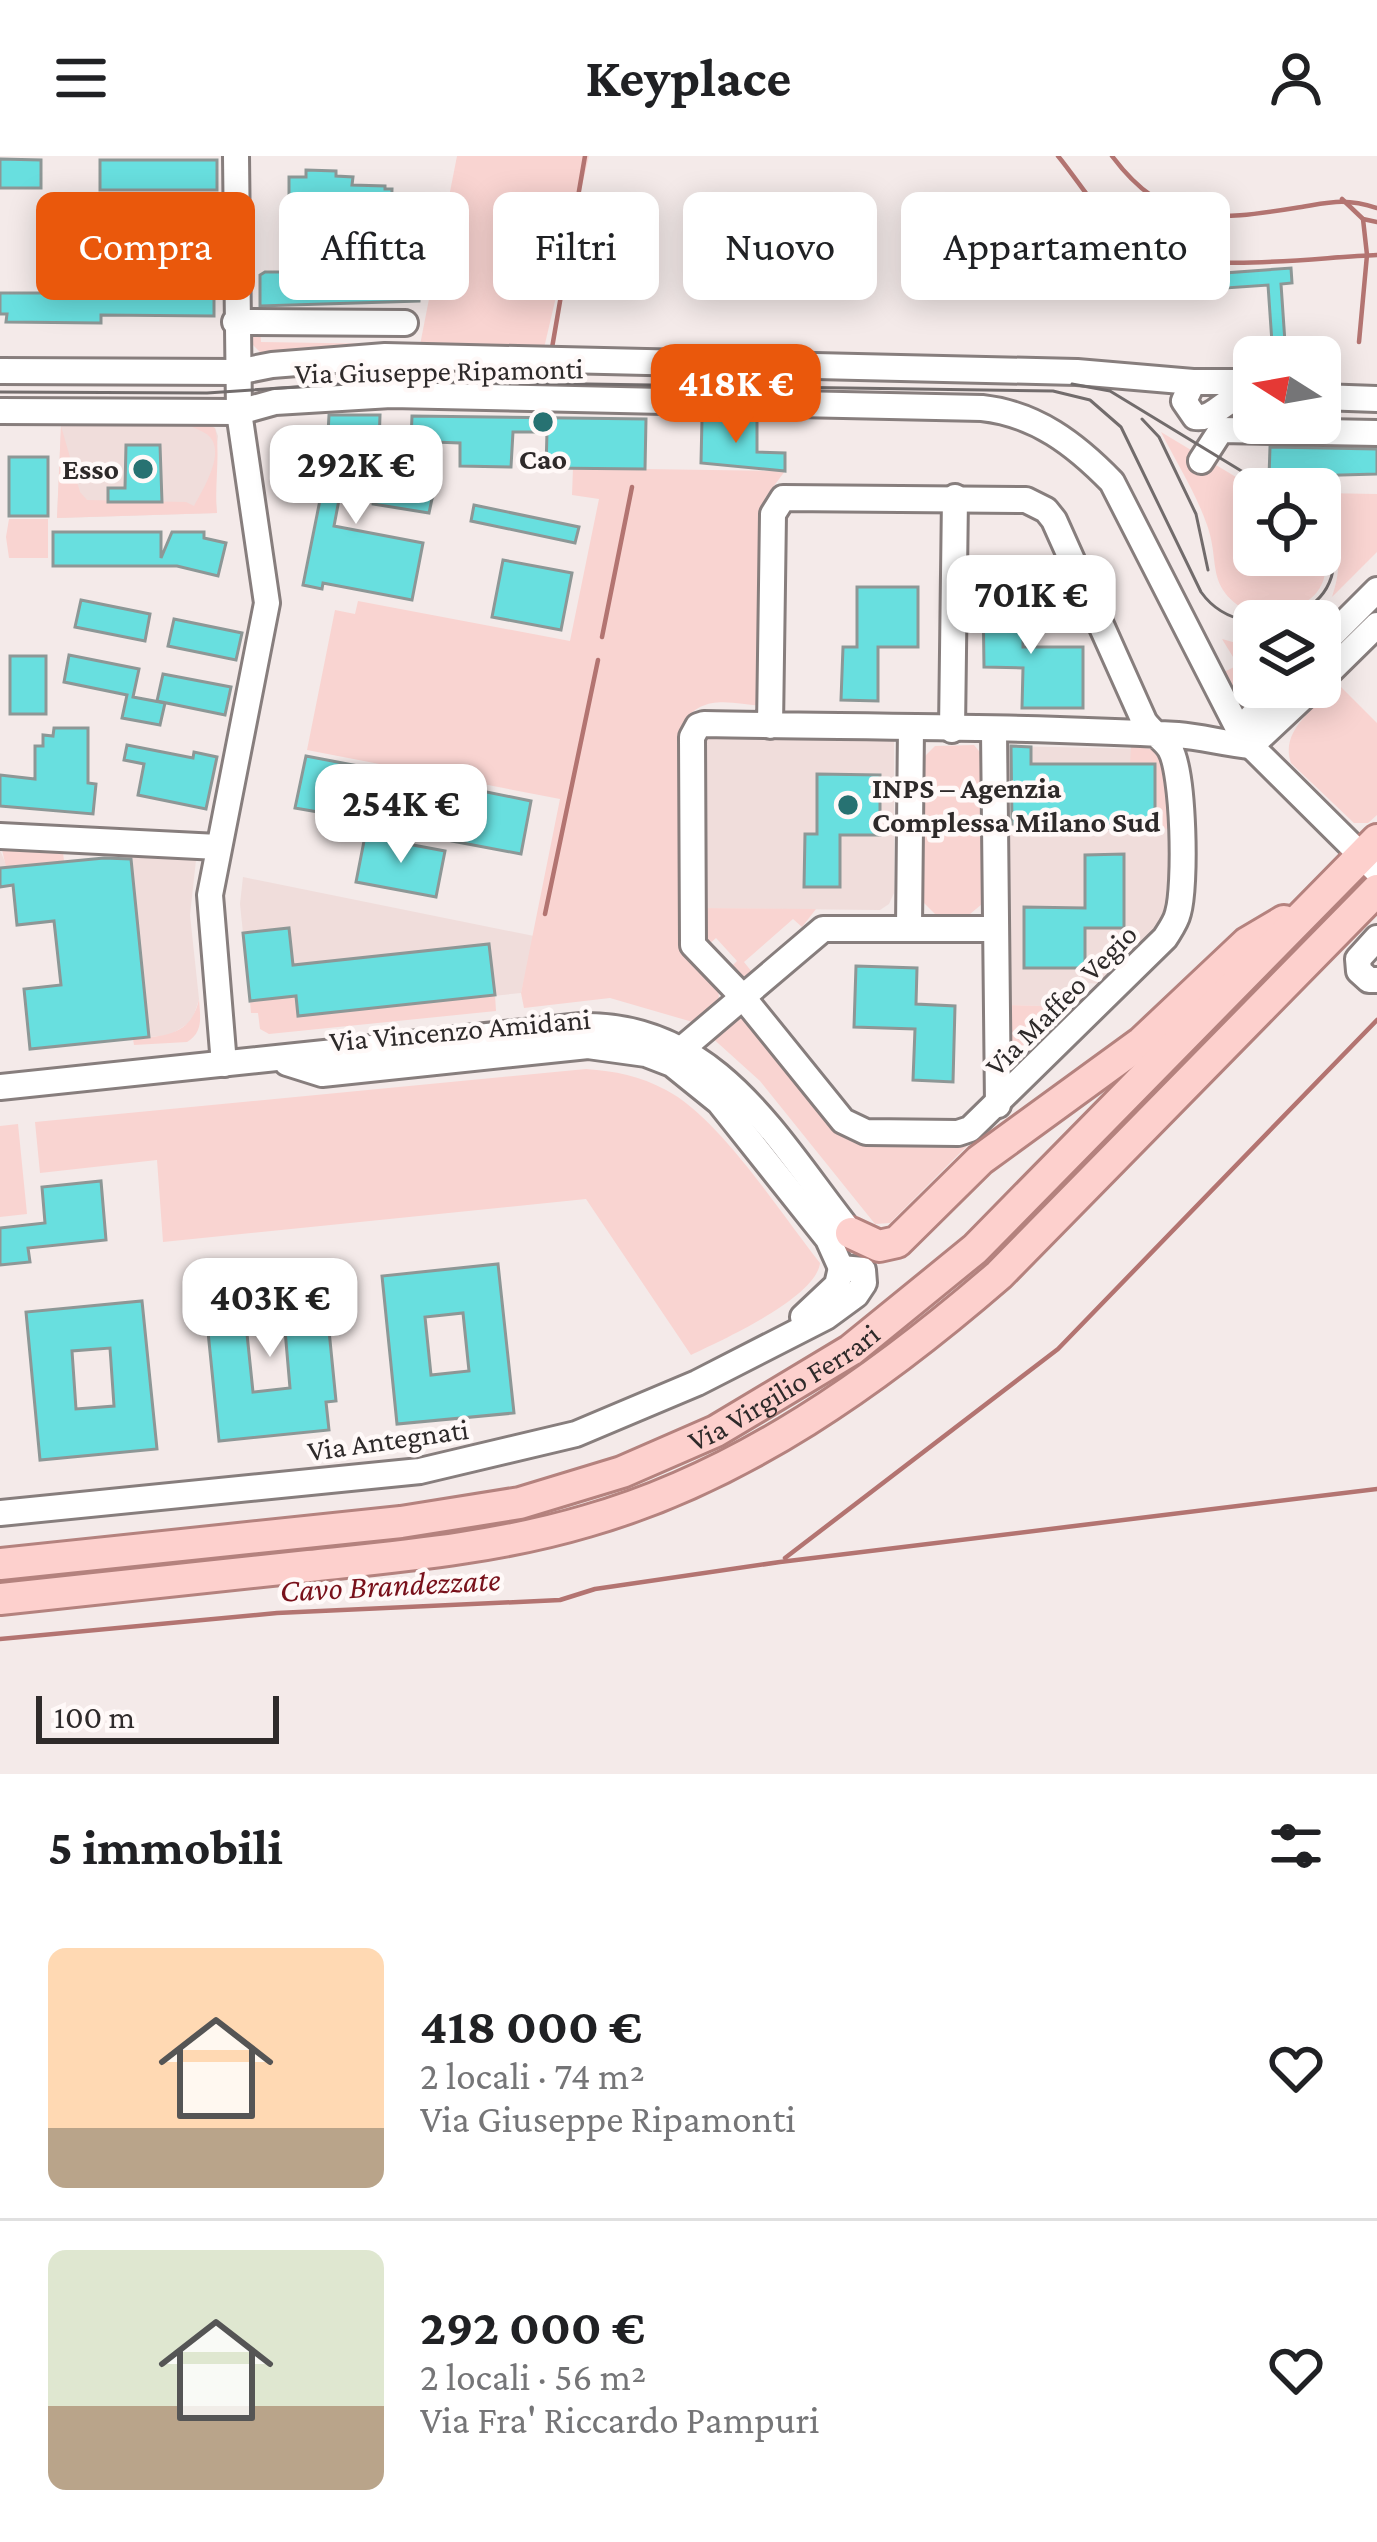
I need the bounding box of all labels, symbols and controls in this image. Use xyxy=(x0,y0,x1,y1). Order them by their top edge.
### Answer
icon: menu xyxy=(48,45,114,111)
icon: person xyxy=(1263,45,1329,111)
text: Keyplace xyxy=(586,48,791,108)
chip: Compra xyxy=(36,192,255,300)
chip: Affitta xyxy=(279,192,469,300)
chip: Filtri xyxy=(493,192,659,300)
chip: Nuovo xyxy=(683,192,877,300)
chip: Appartamento xyxy=(901,192,1230,300)
north arrow xyxy=(1233,336,1341,444)
map controls xyxy=(1233,336,1341,708)
pin: 418K € xyxy=(638,344,834,446)
street label: Via Giuseppe Ripamonti xyxy=(294,351,584,391)
text: 418K € xyxy=(678,361,794,404)
marker: Cao xyxy=(530,409,556,435)
pin: 292K € xyxy=(258,425,454,527)
text: 292K € xyxy=(297,442,415,485)
place label: Cao xyxy=(519,442,567,475)
place label: Esso xyxy=(62,452,119,485)
marker: Esso xyxy=(130,456,156,482)
button: locate xyxy=(1233,468,1341,576)
pin: 701K € xyxy=(933,555,1129,657)
text: 701K € xyxy=(974,572,1088,615)
button: layers xyxy=(1233,600,1341,708)
pin: 254K € xyxy=(303,764,499,866)
place label: INPS – Agenzia Complessa Milano Sud xyxy=(872,771,1161,838)
text: 254K € xyxy=(342,781,460,824)
marker: INPS – Agenzia Complessa Milano Sud xyxy=(835,792,861,818)
street label: Via Maffeo Vegio xyxy=(978,917,1144,1083)
street label: Via Vincenzo Amidani xyxy=(328,1002,592,1057)
pin: 403K € xyxy=(172,1258,368,1360)
text: 403K € xyxy=(209,1275,331,1318)
street label: Via Virgilio Ferrari xyxy=(683,1317,886,1457)
street label: Via Antegnati xyxy=(305,1412,471,1468)
water label: Cavo Brandezzate xyxy=(279,1560,502,1609)
scale bar xyxy=(36,1690,279,1743)
text: 100 m xyxy=(54,1698,135,1735)
icon: filters xyxy=(1263,1813,1329,1879)
text: 5 immobili xyxy=(48,1818,283,1875)
icon: home xyxy=(144,1996,288,2140)
text: 418 000 € xyxy=(420,1997,642,2054)
icon: heart xyxy=(1263,2035,1329,2101)
text: 2 locali · 74 m² xyxy=(420,2054,645,2097)
text: Via Giuseppe Ripamonti xyxy=(420,2097,796,2140)
icon: home xyxy=(144,2298,288,2442)
text: 292 000 € xyxy=(420,2298,645,2355)
icon: heart xyxy=(1263,2337,1329,2403)
text: 2 locali · 56 m² xyxy=(420,2355,646,2398)
text: Via Fra' Riccardo Pampuri xyxy=(420,2398,819,2441)

